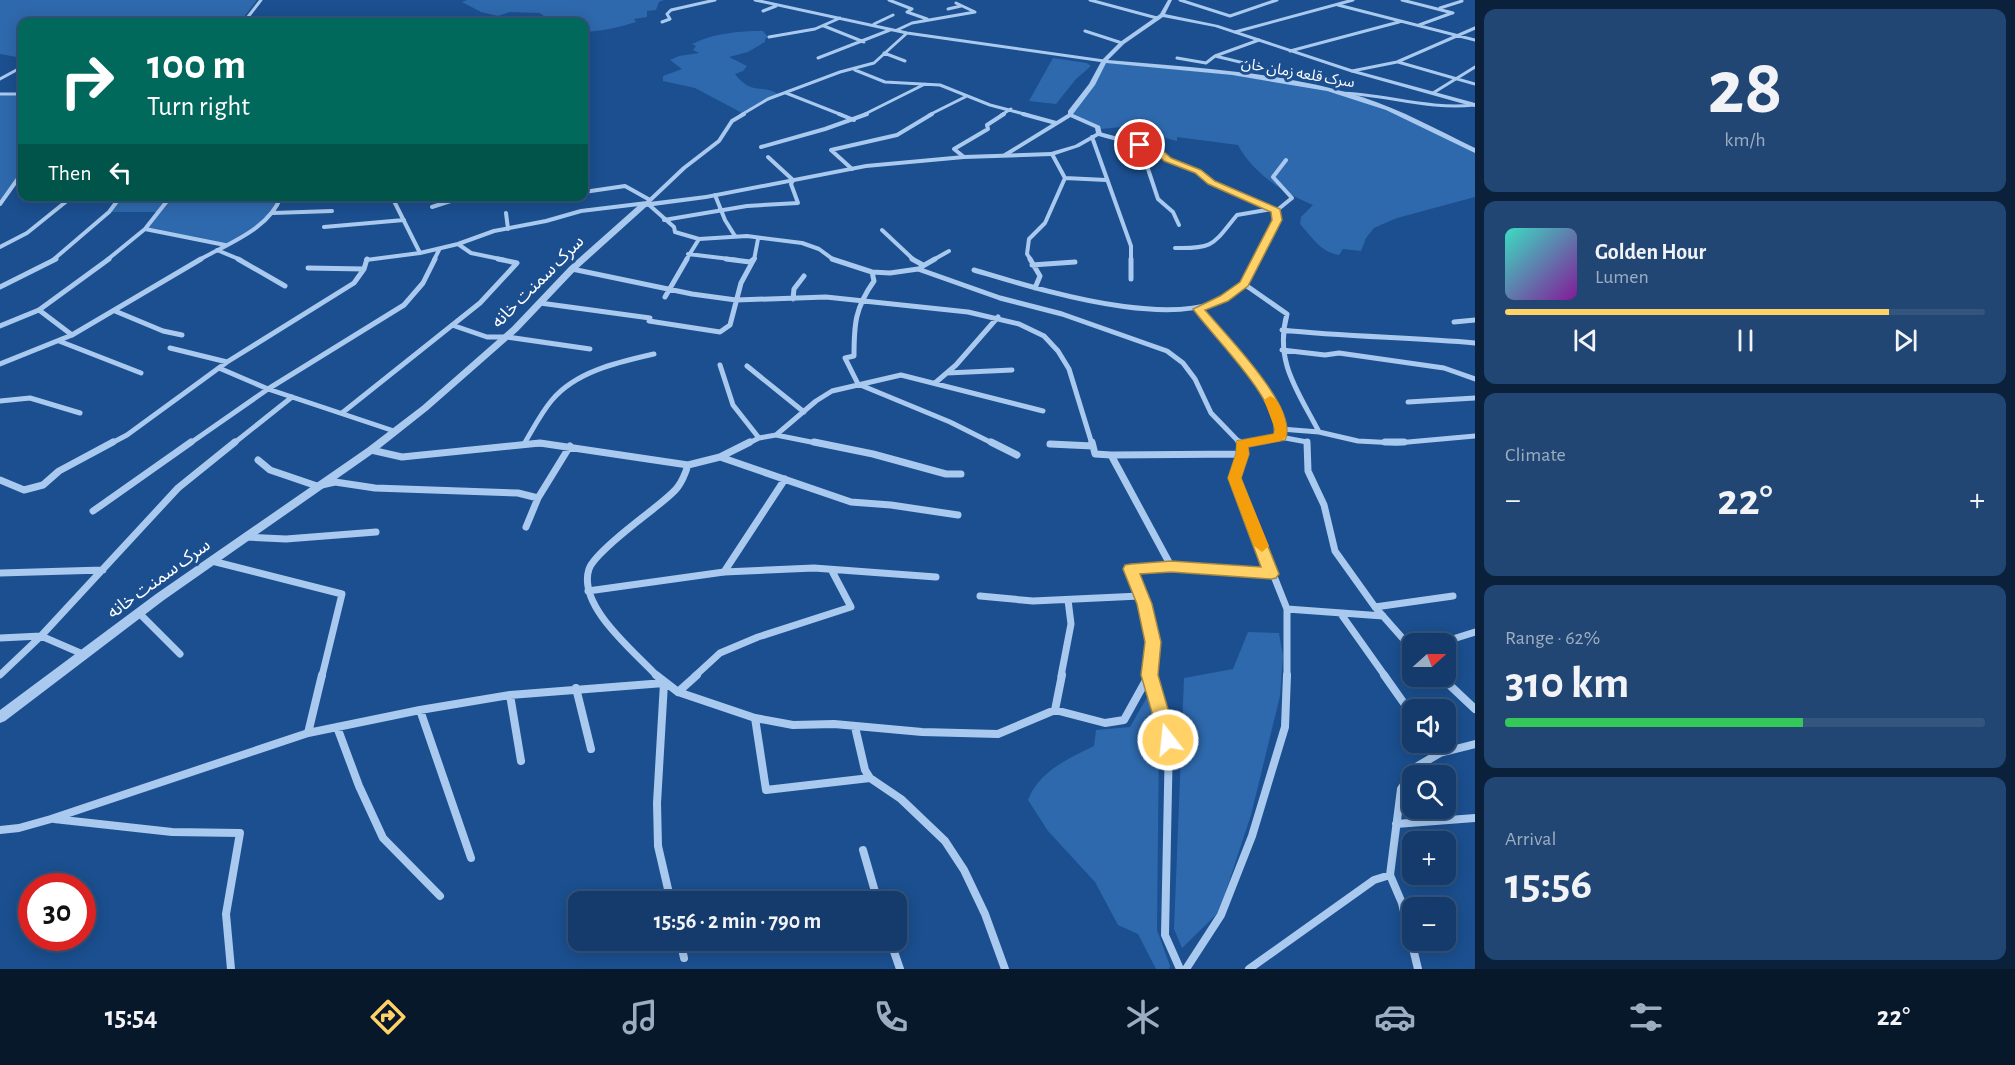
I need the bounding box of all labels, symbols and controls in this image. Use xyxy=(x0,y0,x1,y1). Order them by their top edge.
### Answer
icon: right xyxy=(48,42,126,120)
text: 100 m xyxy=(147,44,246,86)
text: 28 xyxy=(1707,50,1783,128)
street label: سرک قلعه زمان خان xyxy=(1240,56,1356,91)
text: Turn right xyxy=(147,93,250,120)
pin xyxy=(1114,119,1165,170)
icon: arrive xyxy=(1123,128,1156,161)
text: km/h xyxy=(1724,130,1766,150)
icon: left xyxy=(104,156,137,189)
text: Then xyxy=(48,162,92,184)
street label: سرک سمنت خانه xyxy=(488,232,588,332)
text: Golden Hour xyxy=(1595,241,1706,263)
text: Lumen xyxy=(1595,267,1649,287)
icon: previous xyxy=(1569,324,1602,357)
icon: pause xyxy=(1729,324,1762,357)
icon: next xyxy=(1889,324,1922,357)
text: Climate xyxy=(1505,445,1566,465)
text: 22° xyxy=(1717,478,1773,523)
text: − xyxy=(1505,484,1521,517)
text: + xyxy=(1969,484,1985,517)
street label: سرک سمنت خانه xyxy=(104,536,214,623)
text: Range · 62% xyxy=(1505,628,1600,648)
north arrow xyxy=(1402,633,1456,687)
map controls xyxy=(1402,633,1456,951)
text: 310 km xyxy=(1505,661,1629,706)
button: sound xyxy=(1402,699,1456,753)
position arrow xyxy=(1136,708,1200,772)
button: search xyxy=(1402,765,1456,819)
text: Arrival xyxy=(1505,829,1556,849)
button: + xyxy=(1402,831,1456,885)
text: 15:56 xyxy=(1505,862,1592,907)
speed limit sign: 30 xyxy=(18,873,96,951)
button: − xyxy=(1402,897,1456,951)
text: 15:56 · 2 min · 790 m xyxy=(654,910,821,932)
icon: directions xyxy=(367,996,409,1038)
icon: music xyxy=(619,996,661,1038)
icon: phone xyxy=(870,996,912,1038)
icon: climate xyxy=(1122,996,1164,1038)
icon: car xyxy=(1374,996,1416,1038)
icon: filters xyxy=(1625,996,1667,1038)
text: 15:54 xyxy=(105,1003,158,1030)
text: 22° xyxy=(1877,1003,1910,1030)

